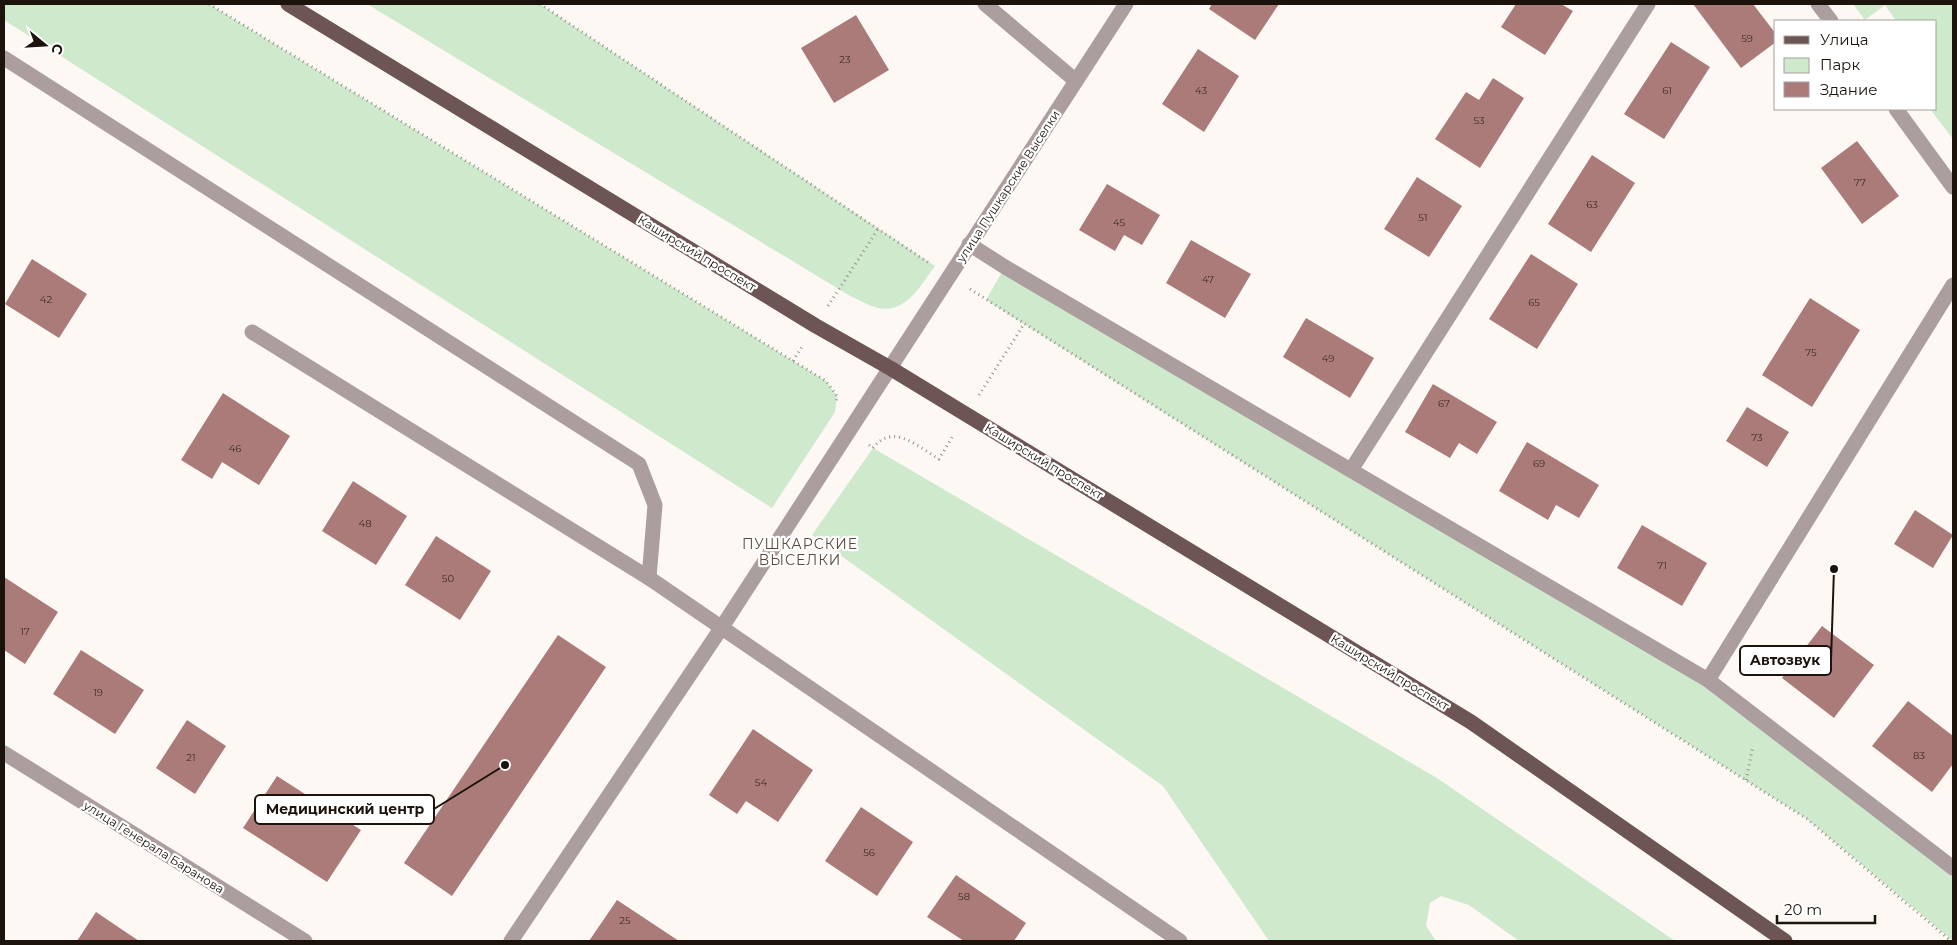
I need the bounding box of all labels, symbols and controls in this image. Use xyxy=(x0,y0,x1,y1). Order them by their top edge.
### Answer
north arrow xyxy=(20,20,70,70)
legend xyxy=(1774,20,1937,110)
text: Улица xyxy=(1820,30,1868,49)
house number: 59 xyxy=(1741,32,1753,45)
text: С xyxy=(47,41,67,57)
house number: 23 xyxy=(839,53,851,66)
text: Парк xyxy=(1820,55,1860,74)
text: Здание xyxy=(1820,80,1878,99)
house number: 43 xyxy=(1195,84,1207,97)
house number: 61 xyxy=(1662,84,1672,97)
street label: улица Пушкарские Выселки xyxy=(953,107,1063,266)
house number: 53 xyxy=(1473,114,1485,127)
house number: 77 xyxy=(1854,176,1866,189)
house number: 63 xyxy=(1586,198,1598,211)
house number: 51 xyxy=(1418,211,1428,224)
street label: Каширский проспект xyxy=(635,212,759,294)
house number: 45 xyxy=(1113,216,1125,229)
house number: 47 xyxy=(1202,273,1214,286)
house number: 42 xyxy=(40,293,52,306)
house number: 65 xyxy=(1528,296,1540,309)
house number: 75 xyxy=(1805,346,1817,359)
house number: 49 xyxy=(1322,352,1334,365)
house number: 67 xyxy=(1438,397,1450,410)
street label: Каширский проспект xyxy=(982,420,1106,502)
house number: 73 xyxy=(1751,431,1763,444)
house number: 46 xyxy=(229,442,241,455)
house number: 69 xyxy=(1533,457,1545,470)
house number: 48 xyxy=(358,517,372,530)
district label: ПУШКАРСКИЕ ВЫСЕЛКИ xyxy=(742,535,858,569)
house number: 71 xyxy=(1657,559,1667,572)
house number: 50 xyxy=(442,572,455,585)
house number: 17 xyxy=(20,625,30,638)
street label: Каширский проспект xyxy=(1328,631,1452,713)
callout: Автозвук xyxy=(1740,646,1831,675)
text: Автозвук xyxy=(1750,651,1820,669)
house number: 19 xyxy=(93,686,103,699)
house number: 83 xyxy=(1913,749,1925,762)
house number: 21 xyxy=(186,751,196,764)
house number: 54 xyxy=(755,776,768,789)
callout: Медицинский центр xyxy=(255,795,434,824)
street label: улица Генерала Баранова xyxy=(80,797,227,896)
text: Медицинский центр xyxy=(266,800,425,818)
house number: 56 xyxy=(863,846,875,859)
house number: 58 xyxy=(958,890,970,903)
scale bar xyxy=(1777,892,1874,924)
text: 20 m xyxy=(1784,900,1822,919)
house number: 25 xyxy=(619,914,631,927)

